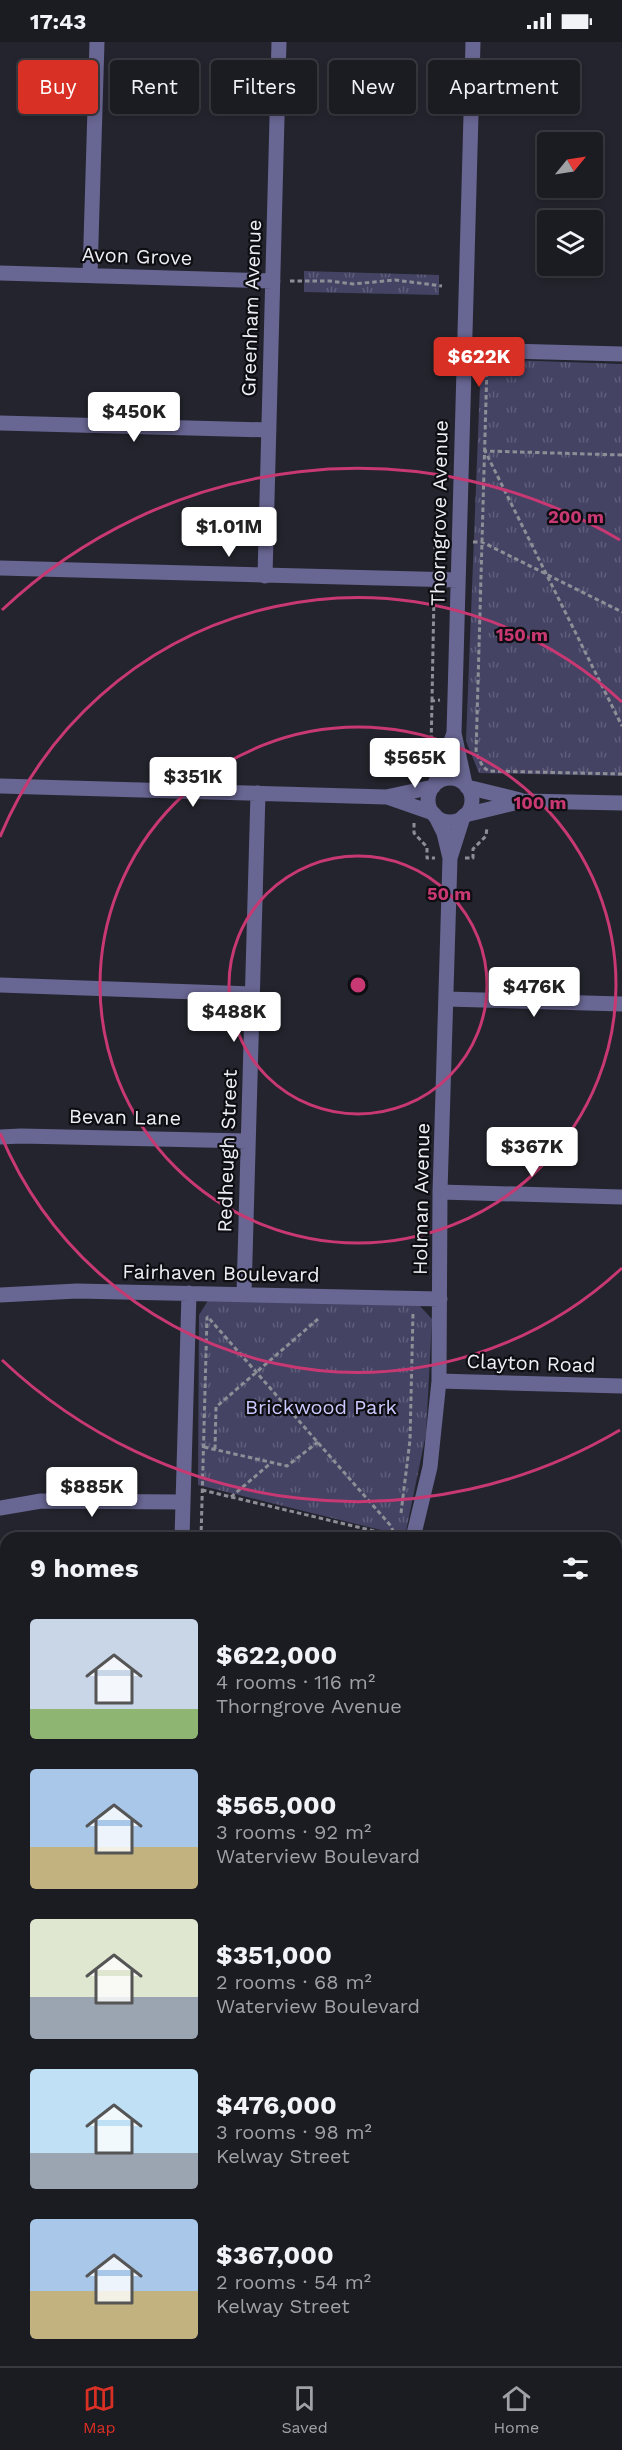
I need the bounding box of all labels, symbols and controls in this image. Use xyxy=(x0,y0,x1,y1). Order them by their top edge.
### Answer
text: 17:43 xyxy=(30,9,86,34)
chip: Buy xyxy=(18,60,98,114)
chip: Rent xyxy=(110,60,199,114)
chip: Filters xyxy=(211,60,317,114)
chip: New xyxy=(329,60,416,114)
chip: Apartment xyxy=(428,60,580,114)
north arrow xyxy=(537,132,603,198)
map controls xyxy=(537,132,603,276)
button: layers xyxy=(537,210,603,276)
street label: Greenham Avenue xyxy=(236,219,266,397)
street label: Avon Grove xyxy=(81,242,193,270)
pin: $622K xyxy=(437,337,521,388)
text: $622K xyxy=(448,344,510,368)
pin: $450K xyxy=(92,392,176,443)
text: $450K xyxy=(102,399,166,423)
street label: Thorngrove Avenue xyxy=(425,420,453,606)
text: 200 m xyxy=(548,506,604,527)
pin: $1.01M xyxy=(180,507,278,558)
text: $1.01M xyxy=(196,514,262,538)
text: 150 m xyxy=(496,624,548,645)
pin: $565K xyxy=(373,738,457,789)
text: $565K xyxy=(384,745,446,769)
pin: $351K xyxy=(151,757,235,808)
text: $351K xyxy=(164,764,222,788)
text: 100 m xyxy=(513,792,567,813)
text: 50 m xyxy=(427,883,471,904)
pin: $476K xyxy=(492,967,576,1018)
text: $476K xyxy=(503,974,565,998)
centre of rings xyxy=(348,975,368,995)
pin: $488K xyxy=(192,992,276,1043)
text: $488K xyxy=(202,999,266,1023)
street label: Redheugh Street xyxy=(212,1068,242,1233)
street label: Bevan Lane xyxy=(69,1104,181,1130)
street label: Holman Avenue xyxy=(408,1123,434,1275)
pin: $367K xyxy=(490,1127,574,1178)
text: $367K xyxy=(501,1134,563,1158)
street label: Fairhaven Boulevard xyxy=(122,1259,320,1287)
street label: Clayton Road xyxy=(466,1349,596,1377)
park label: Brickwood Park xyxy=(245,1395,397,1419)
pin: $885K xyxy=(50,1467,134,1518)
text: $885K xyxy=(60,1474,124,1498)
icon: filters xyxy=(559,1552,592,1585)
text: 9 homes xyxy=(30,1553,139,1583)
text: $622,000 xyxy=(216,1640,337,1670)
icon: home xyxy=(78,1643,150,1715)
text: 4 rooms · 116 m² xyxy=(216,1670,375,1694)
text: Thorngrove Avenue xyxy=(216,1694,402,1718)
text: $565,000 xyxy=(216,1790,337,1820)
icon: home xyxy=(78,1793,150,1865)
text: 3 rooms · 92 m² xyxy=(216,1820,371,1844)
text: Waterview Boulevard xyxy=(216,1844,420,1868)
text: $351,000 xyxy=(216,1940,332,1970)
icon: home xyxy=(78,1943,150,2015)
text: 2 rooms · 68 m² xyxy=(216,1970,372,1994)
text: Waterview Boulevard xyxy=(216,1994,420,2018)
text: $476,000 xyxy=(216,2090,337,2120)
icon: home xyxy=(78,2093,150,2165)
text: 3 rooms · 98 m² xyxy=(216,2120,372,2144)
text: Kelway Street xyxy=(216,2144,350,2168)
text: $367,000 xyxy=(216,2240,334,2270)
icon: home xyxy=(78,2243,150,2315)
text: 2 rooms · 54 m² xyxy=(216,2270,371,2294)
text: Kelway Street xyxy=(216,2294,350,2318)
tab: Map xyxy=(83,2382,116,2437)
tab: Saved xyxy=(281,2382,328,2437)
tab: Home xyxy=(493,2382,539,2437)

